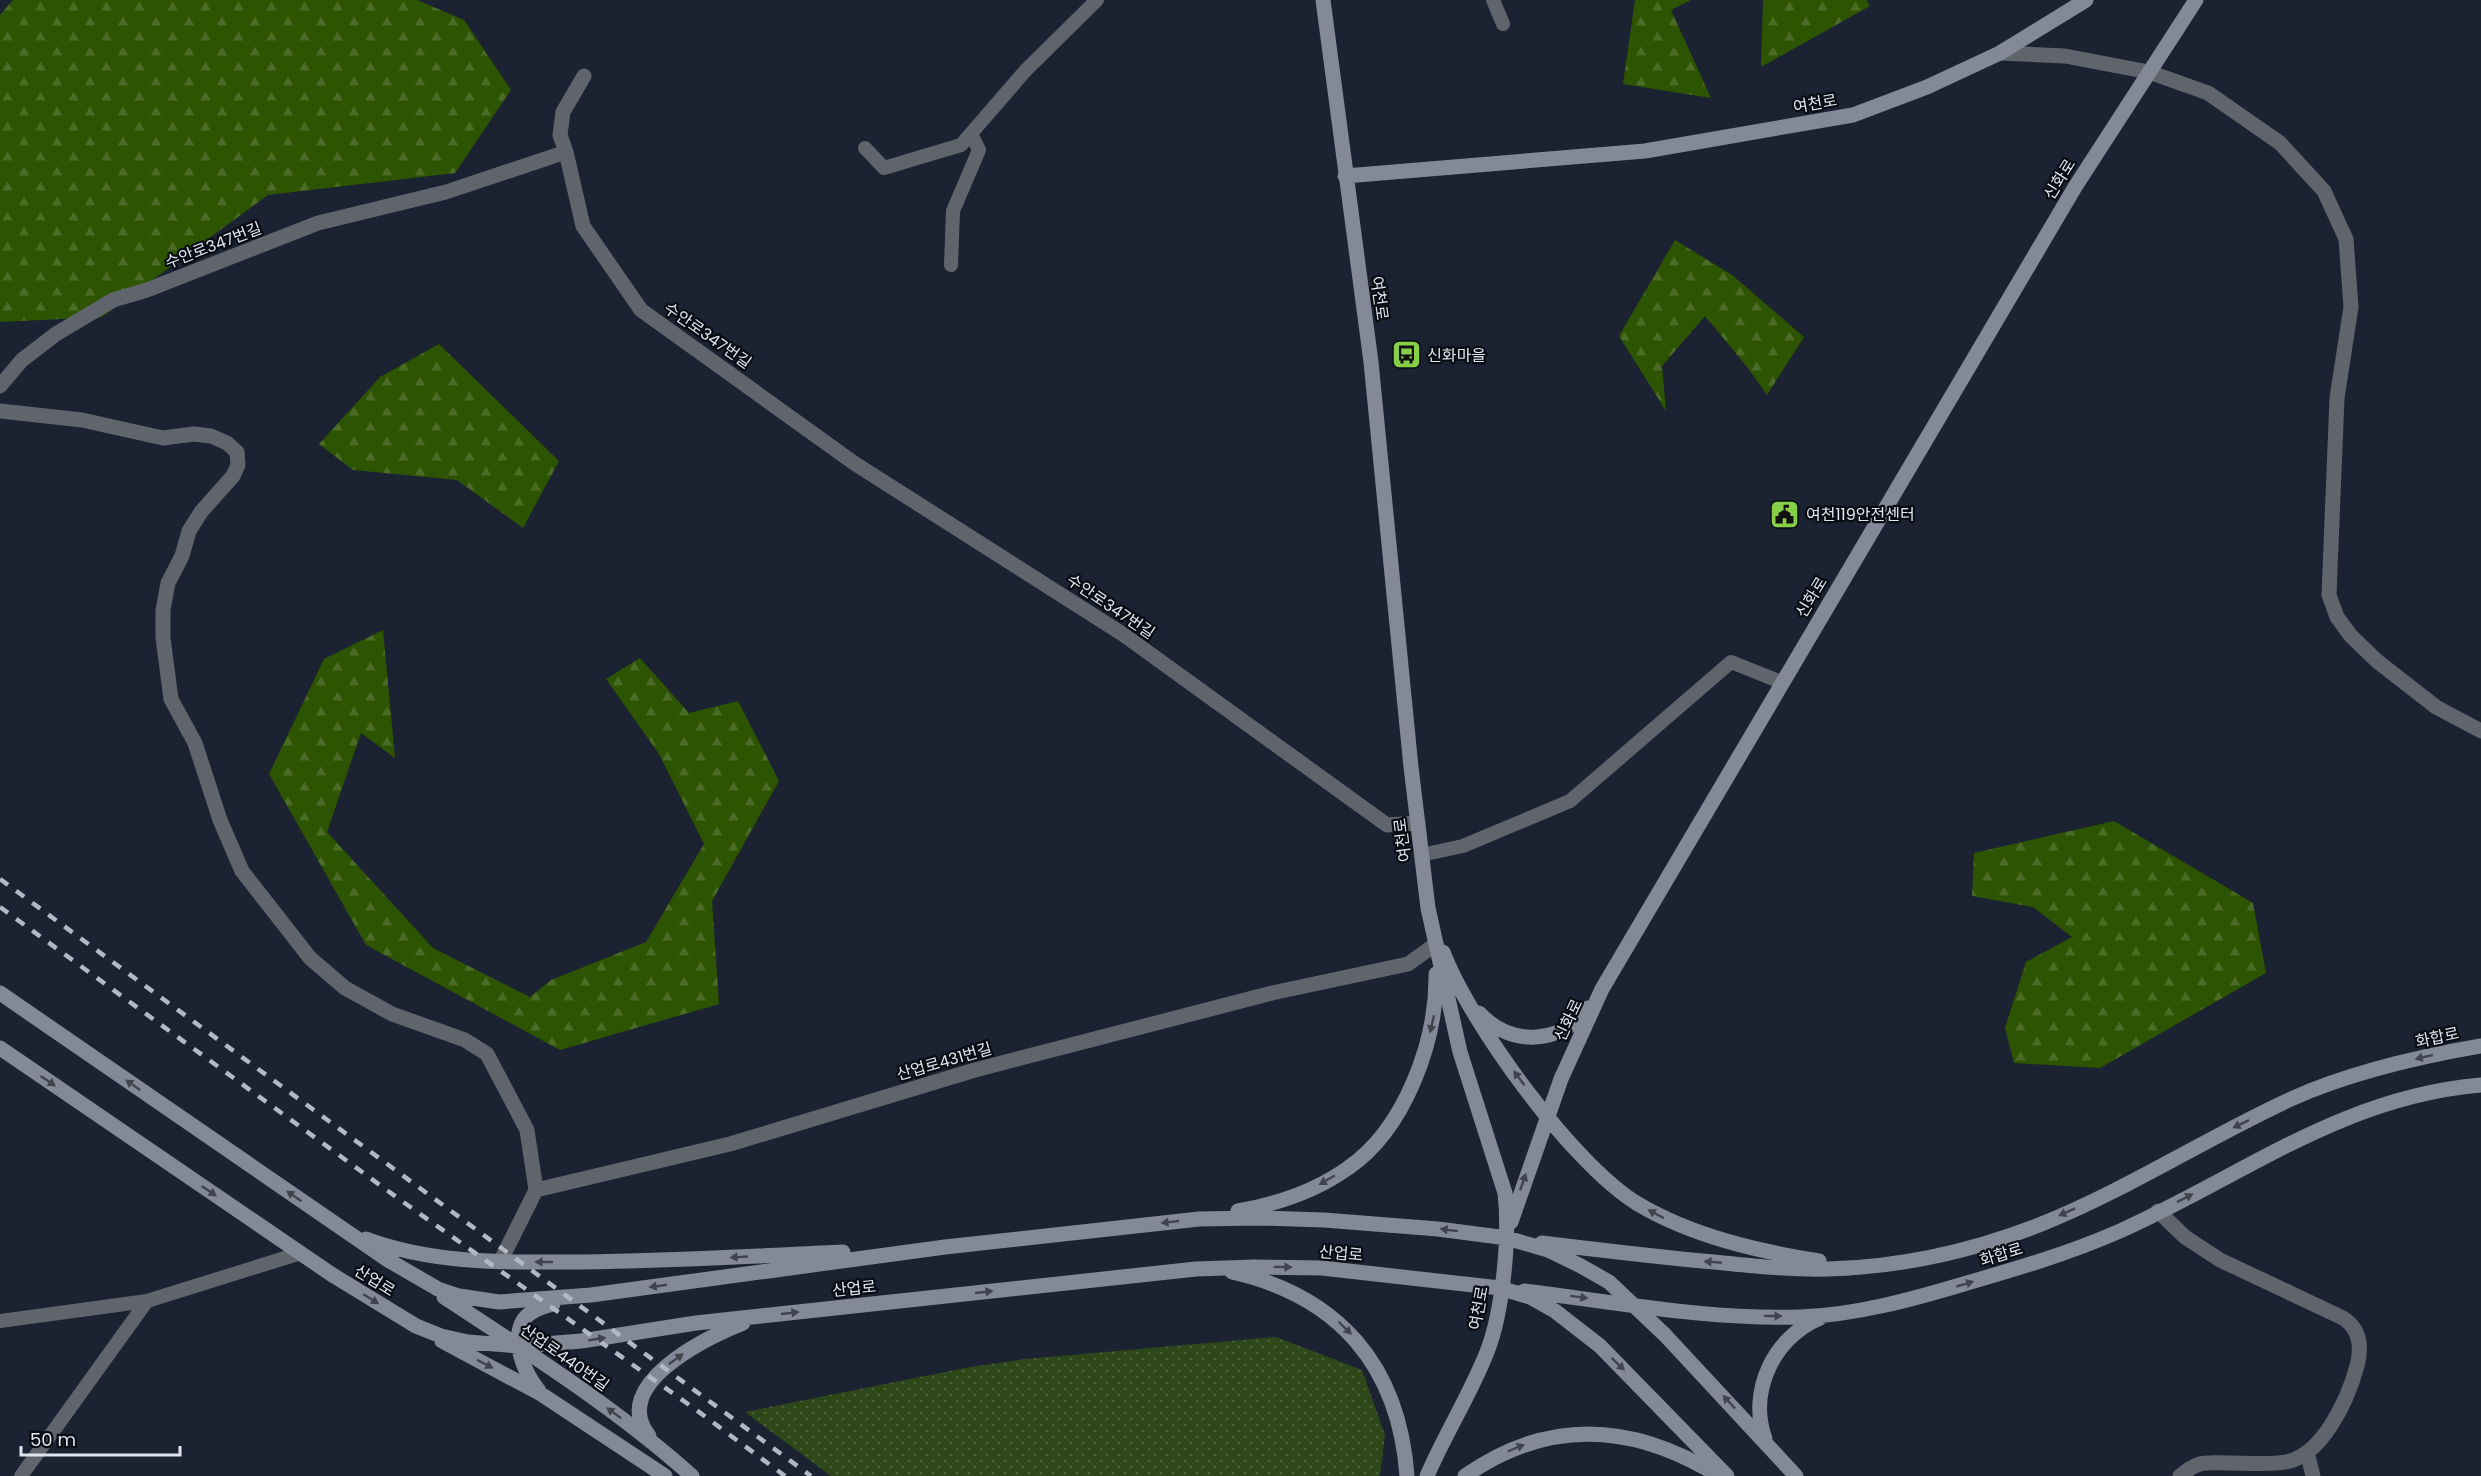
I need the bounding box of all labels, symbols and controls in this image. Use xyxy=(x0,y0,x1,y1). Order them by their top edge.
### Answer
street label: 여천로 xyxy=(1791,88,1839,119)
street label: 신화로 xyxy=(2038,154,2081,204)
street label: 수안로347번길 xyxy=(162,216,265,274)
street label: 여천로 xyxy=(1365,275,1394,322)
street label: 수안로347번길 xyxy=(659,297,756,374)
bus stop icon: 신화마을 xyxy=(1390,339,1422,371)
place label: 신화마을 xyxy=(1427,344,1486,367)
public building icon: 여천119안전센터 xyxy=(1769,498,1801,530)
place label: 여천119안전센터 xyxy=(1806,503,1915,526)
street label: 수안로347번길 xyxy=(1062,568,1159,644)
street label: 신화로 xyxy=(1790,572,1833,622)
street label: 여천로 xyxy=(1388,816,1417,863)
street label: 신화로 xyxy=(1549,995,1588,1045)
one-way arrow xyxy=(1426,1014,1436,1033)
street label: 화합로 xyxy=(2413,1022,2461,1053)
street label: 산업로431번길 xyxy=(894,1037,995,1086)
one-way arrow xyxy=(2414,1053,2433,1063)
one-way arrow xyxy=(1514,1071,1526,1086)
one-way arrow xyxy=(40,1075,56,1087)
one-way arrow xyxy=(126,1079,142,1091)
one-way arrow xyxy=(2232,1119,2249,1129)
one-way arrow xyxy=(1519,1173,1529,1191)
one-way arrow xyxy=(1319,1175,1335,1186)
one-way arrow xyxy=(201,1185,217,1197)
one-way arrow xyxy=(286,1190,302,1202)
one-way arrow xyxy=(2176,1193,2193,1202)
one-way arrow xyxy=(2059,1208,2076,1217)
one-way arrow xyxy=(1648,1209,1665,1219)
one-way arrow xyxy=(1161,1217,1180,1227)
one-way arrow xyxy=(1439,1226,1458,1235)
street label: 화합로 xyxy=(1977,1237,2026,1272)
street label: 산업로 xyxy=(1318,1240,1364,1267)
one-way arrow xyxy=(730,1252,749,1261)
one-way arrow xyxy=(535,1257,554,1267)
one-way arrow xyxy=(1703,1257,1722,1267)
street label: 산업로 xyxy=(350,1259,400,1302)
one-way arrow xyxy=(1273,1263,1292,1272)
street label: 산업로 xyxy=(831,1275,877,1302)
one-way arrow xyxy=(1956,1279,1974,1288)
one-way arrow xyxy=(648,1282,667,1291)
street label: 여천로 xyxy=(1463,1284,1494,1332)
one-way arrow xyxy=(975,1287,994,1296)
one-way arrow xyxy=(1570,1293,1589,1302)
one-way arrow xyxy=(363,1294,379,1305)
one-way arrow xyxy=(781,1308,800,1318)
one-way arrow xyxy=(1764,1312,1783,1321)
street label: 산업로440번길 xyxy=(516,1318,614,1397)
one-way arrow xyxy=(1337,1321,1352,1335)
one-way arrow xyxy=(588,1334,607,1343)
one-way arrow xyxy=(668,1353,684,1365)
one-way arrow xyxy=(1611,1357,1626,1371)
one-way arrow xyxy=(477,1359,494,1369)
one-way arrow xyxy=(1722,1394,1736,1409)
one-way arrow xyxy=(606,1407,622,1419)
scale bar xyxy=(21,1419,180,1457)
text: 50 m xyxy=(30,1427,76,1452)
one-way arrow xyxy=(1508,1444,1525,1453)

